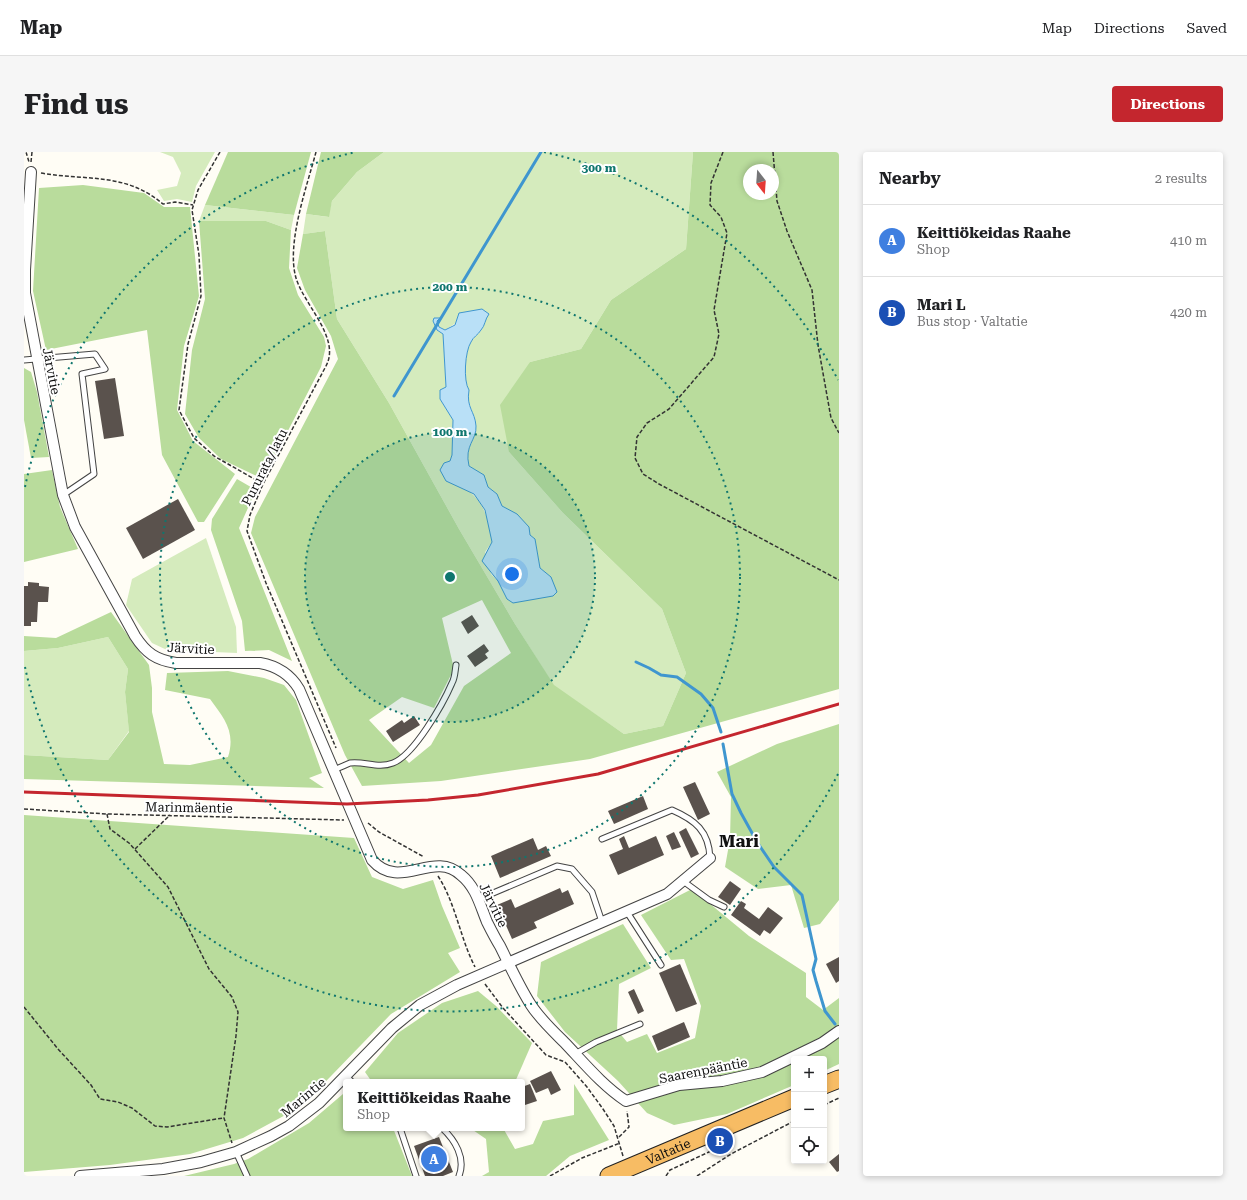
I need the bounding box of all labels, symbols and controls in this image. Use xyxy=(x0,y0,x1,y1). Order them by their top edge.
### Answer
text: Map xyxy=(20,16,62,39)
text: Map xyxy=(1042,20,1072,36)
text: Directions xyxy=(1094,20,1164,36)
text: Saved xyxy=(1186,20,1227,36)
button: Directions xyxy=(1112,86,1223,122)
text: Find us xyxy=(24,88,128,121)
text: 300 m xyxy=(582,161,617,175)
north arrow xyxy=(743,164,779,200)
text: Nearby xyxy=(879,168,941,188)
text: 2 results xyxy=(1155,171,1207,186)
text: Keittiökeidas Raahe xyxy=(917,224,1071,242)
text: A xyxy=(887,233,897,248)
text: 410 m xyxy=(1170,233,1207,248)
text: Shop xyxy=(917,242,950,257)
text: 200 m xyxy=(433,280,468,294)
text: Mari L xyxy=(917,296,966,314)
text: B xyxy=(887,305,897,320)
text: 420 m xyxy=(1170,305,1207,320)
text: Bus stop · Valtatie xyxy=(917,314,1028,329)
street label: Järvitie xyxy=(40,346,63,396)
text: 100 m xyxy=(433,425,468,439)
street label: Pururata/latu xyxy=(239,426,290,508)
your location xyxy=(502,564,522,584)
centre of rings xyxy=(443,570,457,584)
street label: Järvitie xyxy=(167,640,215,657)
street label: Marinmäentie xyxy=(145,799,233,816)
district label: Mari xyxy=(719,831,759,851)
street label: Järvitie xyxy=(476,881,511,930)
street label: Saarenpääntie xyxy=(658,1055,749,1086)
map controls xyxy=(791,1056,827,1164)
button: + xyxy=(791,1056,827,1092)
street label: Marintie xyxy=(278,1074,329,1120)
popup xyxy=(343,1079,525,1131)
text: Keittiökeidas Raahe xyxy=(357,1089,511,1107)
button: − xyxy=(791,1092,827,1128)
text: Shop xyxy=(357,1107,390,1122)
pin: B xyxy=(707,1126,733,1156)
button: locate xyxy=(791,1128,827,1164)
street label: Valtatie xyxy=(644,1136,693,1168)
pin: A xyxy=(421,1144,447,1174)

